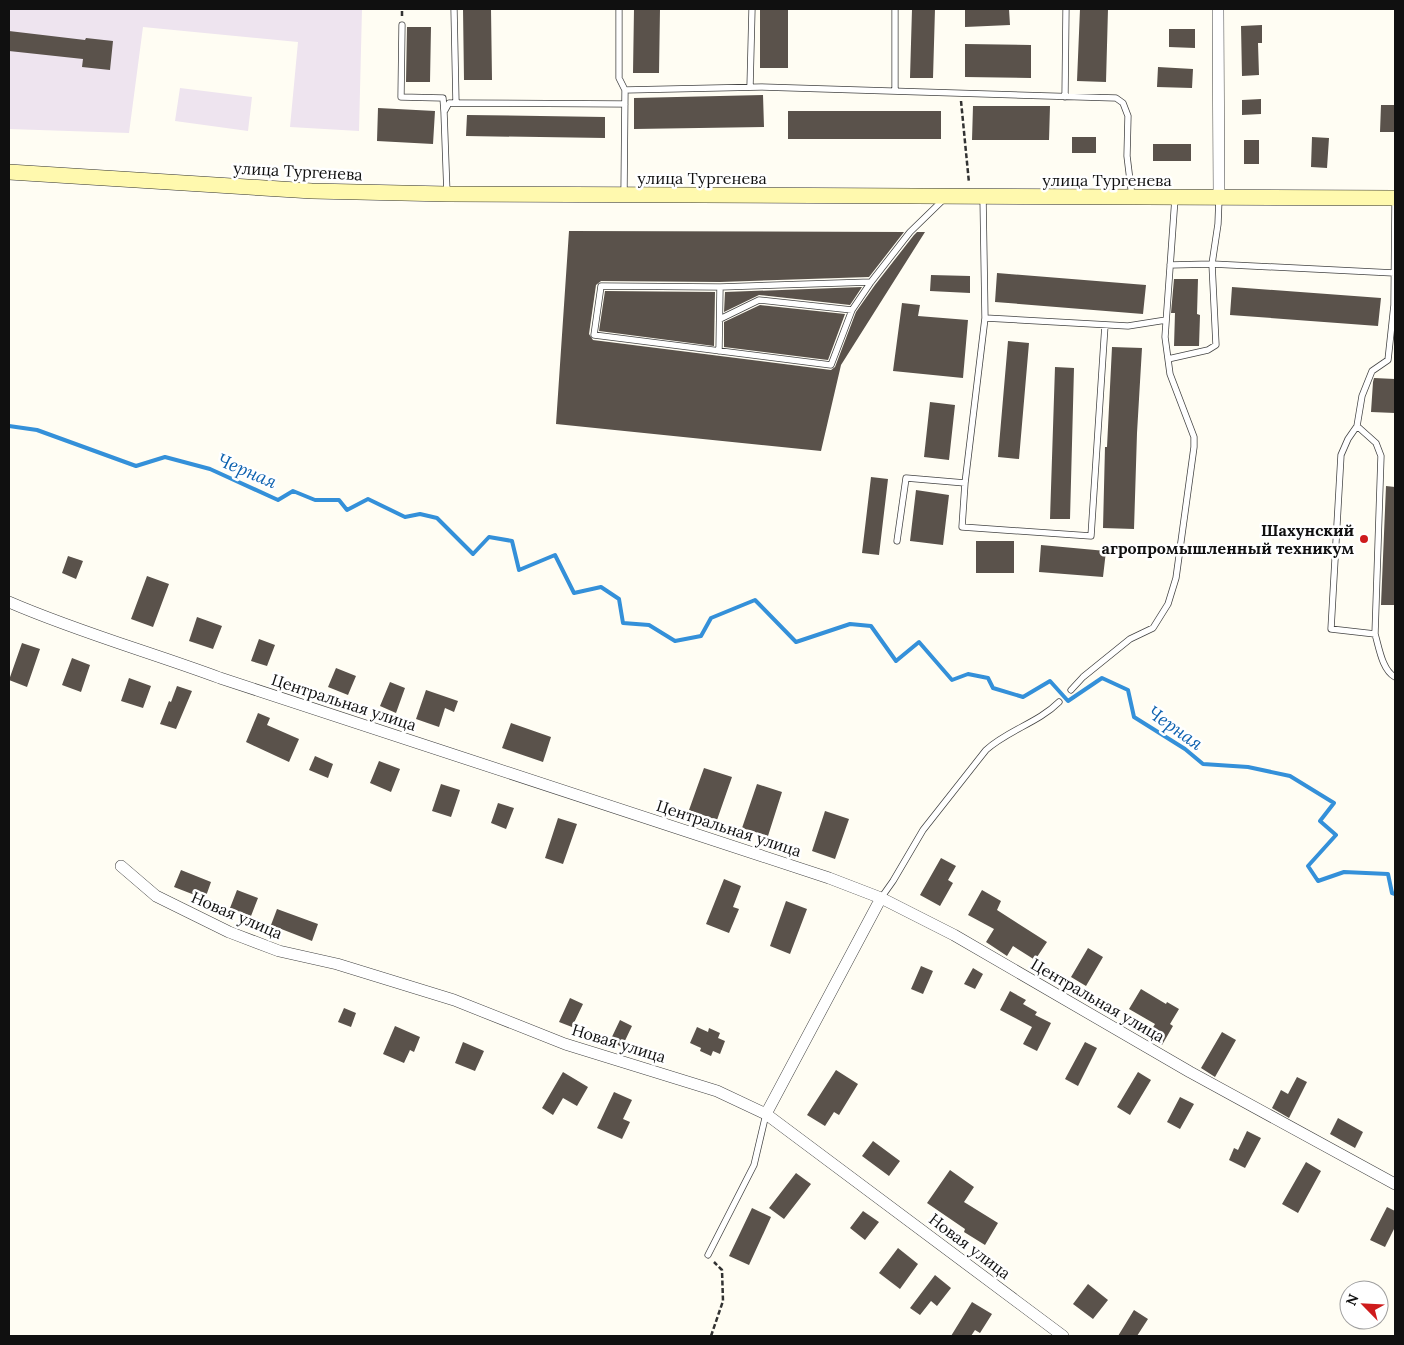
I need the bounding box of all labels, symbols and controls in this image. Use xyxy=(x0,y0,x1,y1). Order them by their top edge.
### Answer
street label: улица Тургенева xyxy=(233,158,363,184)
street label: улица Тургенева xyxy=(637,168,767,188)
street label: улица Тургенева xyxy=(1042,170,1172,190)
water label: Черная xyxy=(214,448,280,493)
place label: Шахунский агропромышленный техникум xyxy=(1102,520,1354,558)
marker: Шахунский агропромышленный техникум xyxy=(1358,533,1370,545)
street label: Центральная улица xyxy=(269,669,419,735)
water label: Черная xyxy=(1143,700,1207,755)
street label: Центральная улица xyxy=(654,795,804,861)
street label: Новая улица xyxy=(188,887,286,943)
street label: Центральная улица xyxy=(1028,954,1168,1046)
street label: Новая улица xyxy=(570,1019,668,1067)
street label: Новая улица xyxy=(925,1209,1015,1283)
north arrow xyxy=(1339,1280,1389,1330)
text: N xyxy=(1342,1291,1363,1308)

